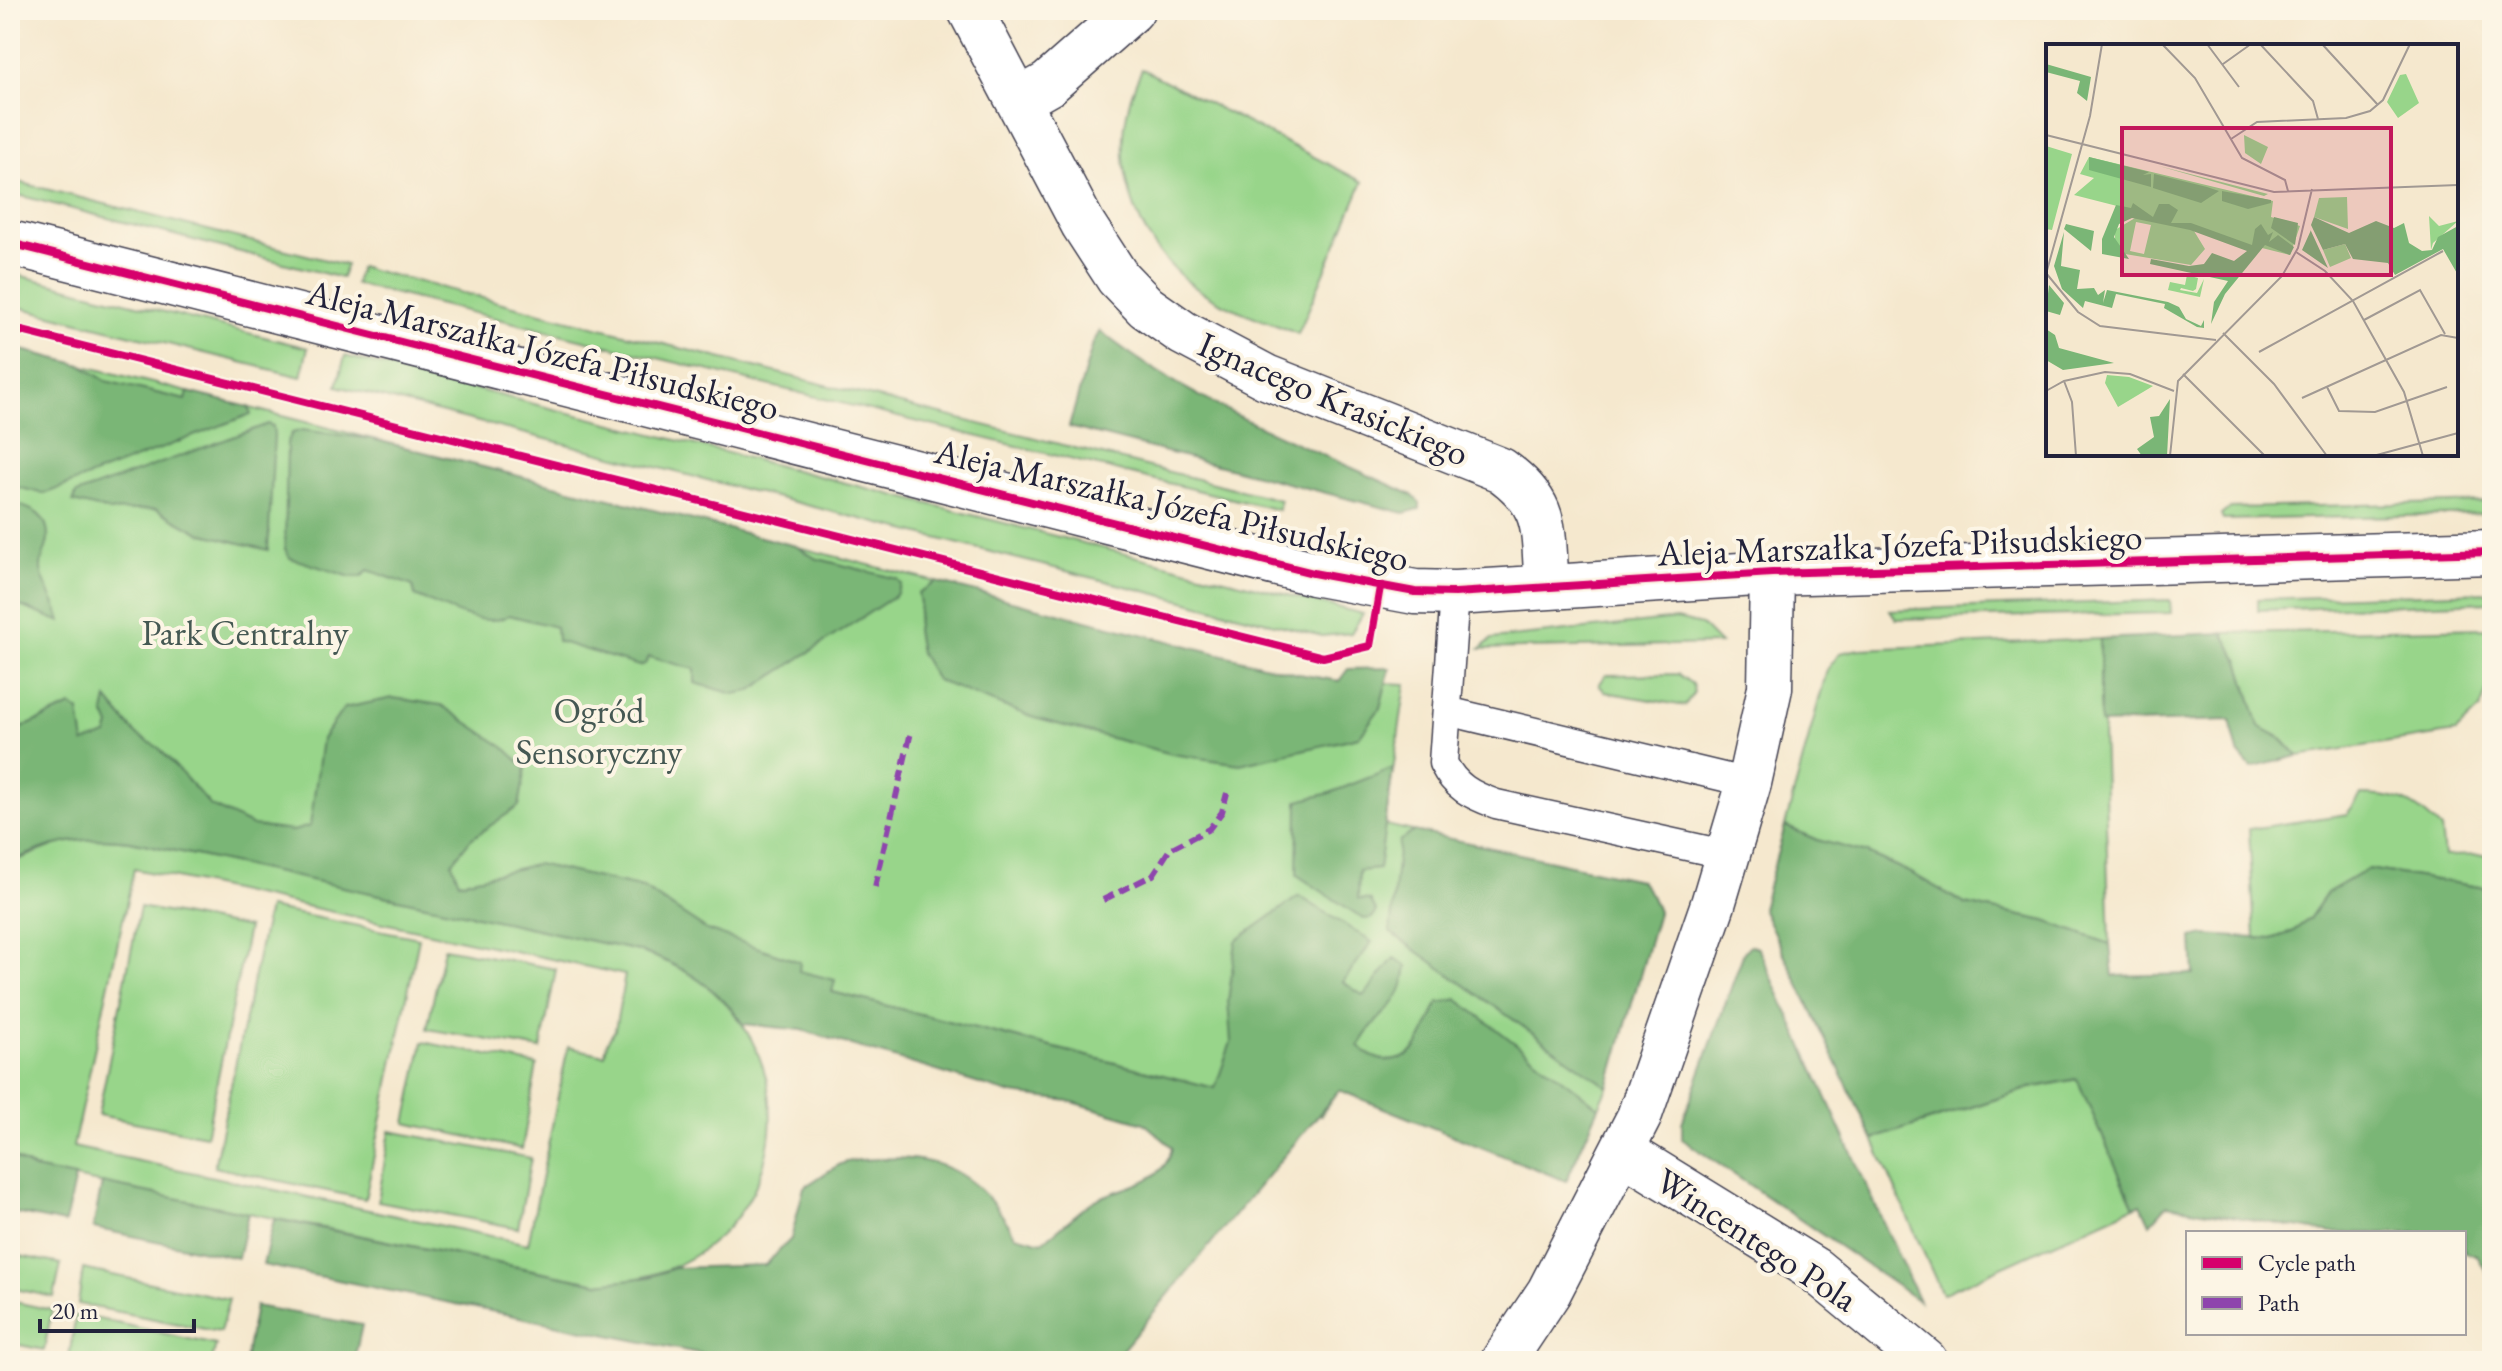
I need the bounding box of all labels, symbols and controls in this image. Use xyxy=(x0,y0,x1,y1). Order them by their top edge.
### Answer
inset map xyxy=(2046,44,2458,456)
street label: Aleja Marszałka Józefa Piłsudskiego xyxy=(301,268,784,431)
street label: Ignacego Krasickiego xyxy=(1192,320,1476,477)
street label: Aleja Marszałka Józefa Piłsudskiego xyxy=(929,427,1414,582)
street label: Aleja Marszałka Józefa Piłsudskiego xyxy=(1656,513,2143,576)
park label: Park Centralny xyxy=(142,609,349,656)
park label: Ogród Sensoryczny xyxy=(516,687,683,775)
street label: Wincentego Pola xyxy=(1647,1157,1867,1322)
legend xyxy=(2186,1231,2466,1335)
text: Cycle path xyxy=(2258,1247,2356,1278)
scale bar xyxy=(40,1283,194,1333)
text: Path xyxy=(2258,1287,2300,1318)
text: 20 m xyxy=(52,1295,99,1326)

